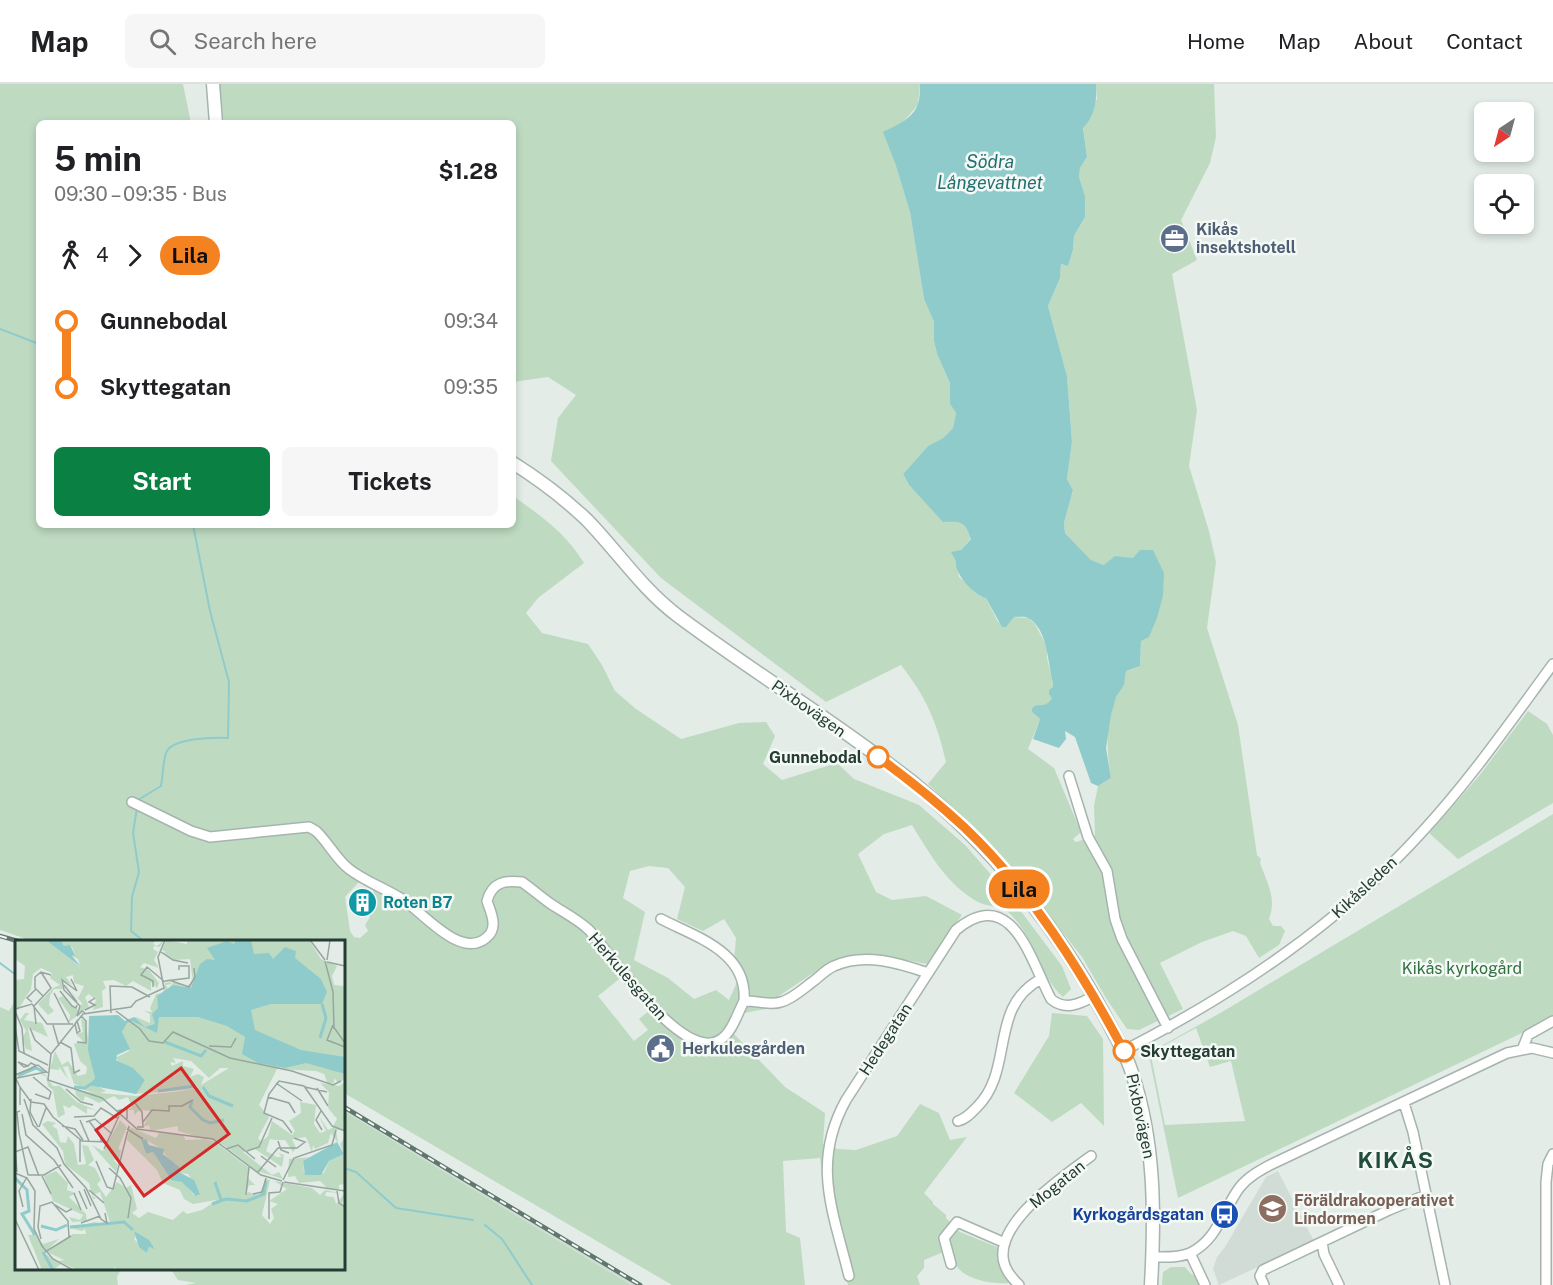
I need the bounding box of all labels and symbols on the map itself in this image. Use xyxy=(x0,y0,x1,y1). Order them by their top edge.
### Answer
north arrow xyxy=(1474,102,1534,162)
water label: Södra Långevattnet xyxy=(937,151,1043,193)
place label: Kikås insektshotell xyxy=(1196,220,1296,257)
office icon: Kikås insektshotell xyxy=(1159,222,1191,254)
street label: Pixbovägen xyxy=(768,676,850,741)
marker: Gunnebodal xyxy=(867,746,889,768)
place label: Gunnebodal xyxy=(769,748,862,767)
street label: Kikåsleden xyxy=(1328,852,1401,922)
line badge: Lila xyxy=(977,870,1061,908)
building icon: Roten B7 xyxy=(346,886,378,918)
place label: Roten B7 xyxy=(383,893,452,912)
street label: Herkulesgatan xyxy=(584,929,671,1024)
inset map xyxy=(15,940,345,1270)
park label: Kikås kyrkogård xyxy=(1402,959,1522,978)
street label: Hedegatan xyxy=(855,1000,916,1079)
public building icon: Herkulesgården xyxy=(645,1032,677,1064)
place label: Herkulesgården xyxy=(682,1039,805,1058)
marker: Skyttegatan xyxy=(1113,1040,1135,1062)
place label: Skyttegatan xyxy=(1140,1042,1235,1061)
street label: Pixbovägen xyxy=(1122,1072,1159,1160)
district label: KIKÅS xyxy=(1357,1145,1435,1173)
street label: Mogatan xyxy=(1026,1156,1089,1212)
place label: Föräldrakooperativet Lindormen xyxy=(1294,1191,1455,1228)
school or university icon: Föräldrakooperativet Lindormen xyxy=(1257,1193,1289,1225)
bus stop icon: Kyrkogårdsgatan xyxy=(1209,1198,1241,1230)
place label: Kyrkogårdsgatan xyxy=(1072,1205,1204,1224)

